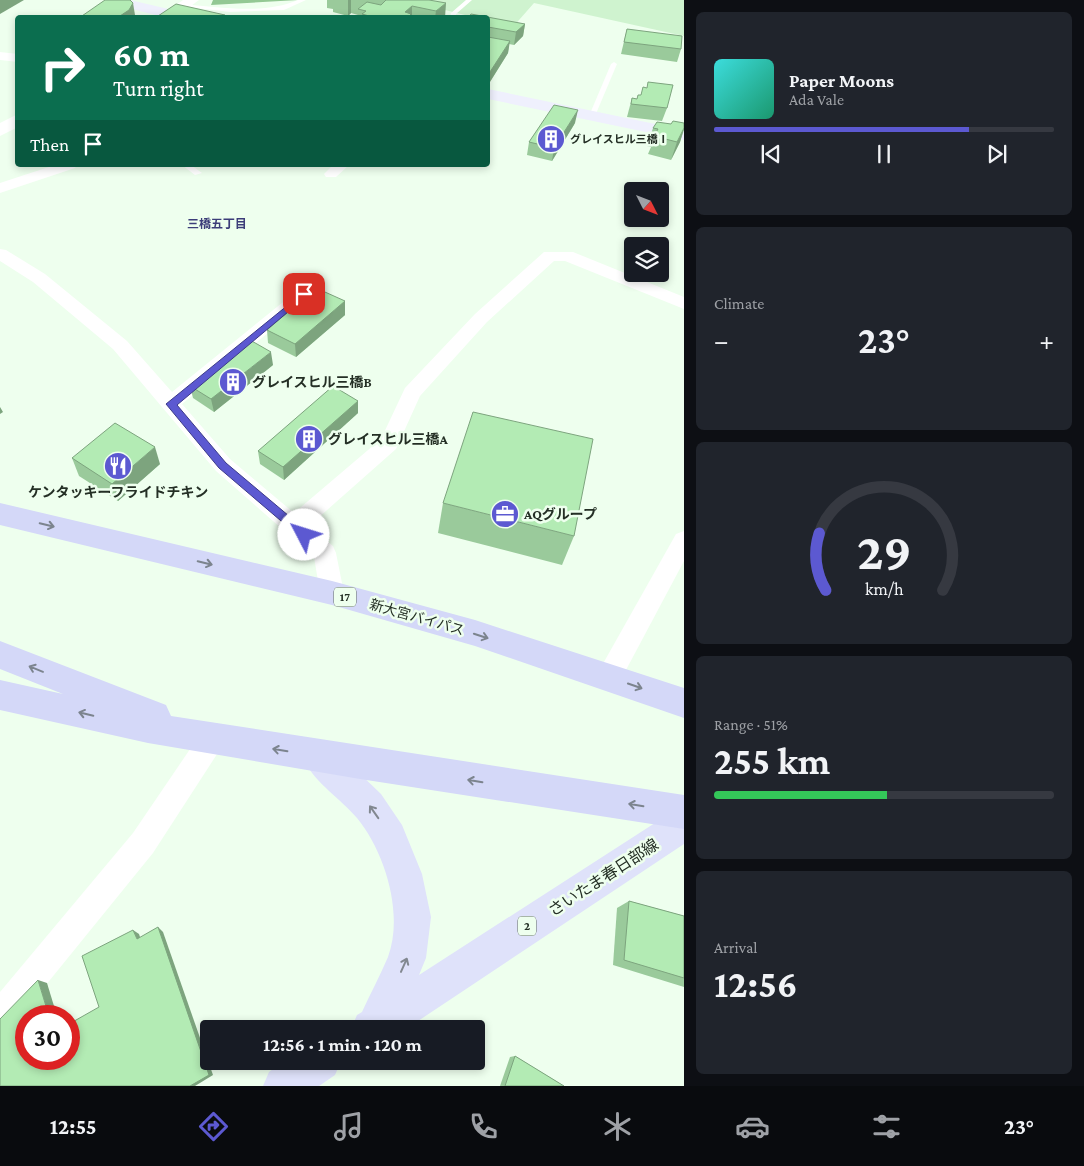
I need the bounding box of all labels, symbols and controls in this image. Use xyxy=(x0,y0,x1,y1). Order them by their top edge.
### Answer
icon: right xyxy=(30,35,95,100)
text: 60 m xyxy=(113,35,190,74)
text: Paper Moons xyxy=(789,70,894,91)
text: Turn right xyxy=(113,76,204,101)
text: Ada Vale xyxy=(789,91,844,108)
building icon: グレイスヒル三橋Ⅰ xyxy=(536,124,566,154)
icon: arrive xyxy=(79,130,107,158)
place label: グレイスヒル三橋Ⅰ xyxy=(570,133,669,145)
text: Then xyxy=(30,134,69,155)
icon: previous xyxy=(757,140,785,168)
icon: pause xyxy=(870,140,898,168)
icon: next xyxy=(983,140,1011,168)
north arrow xyxy=(624,182,669,228)
map controls xyxy=(624,182,669,282)
district label: 三橋五丁目 xyxy=(187,217,247,231)
button: layers xyxy=(624,237,669,282)
pin xyxy=(283,273,325,315)
icon: arrive xyxy=(290,280,318,308)
text: Climate xyxy=(714,295,764,312)
text: 23° xyxy=(858,319,910,361)
text: − xyxy=(714,325,729,356)
text: + xyxy=(1039,325,1054,356)
building icon: グレイスヒル三橋B xyxy=(218,367,248,397)
place label: グレイスヒル三橋B xyxy=(252,374,372,390)
building icon: グレイスヒル三橋A xyxy=(294,424,324,454)
place label: グレイスヒル三橋A xyxy=(328,431,449,447)
restaurant icon: ケンタッキーフライドチキン xyxy=(103,451,133,481)
place label: ケンタッキーフライドチキン xyxy=(28,484,208,500)
office icon: AQグループ xyxy=(490,499,520,529)
place label: AQグループ xyxy=(523,506,597,522)
position arrow xyxy=(277,508,329,560)
one-way arrow xyxy=(39,521,55,530)
text: 29 xyxy=(857,522,911,580)
one-way arrow xyxy=(197,559,213,568)
text: km/h xyxy=(865,579,904,599)
road number: 17 xyxy=(334,588,356,606)
street label: 新大宮バイパス xyxy=(368,596,466,638)
one-way arrow xyxy=(473,631,489,641)
one-way arrow xyxy=(29,664,44,673)
one-way arrow xyxy=(627,682,643,692)
one-way arrow xyxy=(78,709,94,718)
text: Range · 51% xyxy=(714,716,788,733)
text: 255 km xyxy=(714,740,830,782)
one-way arrow xyxy=(272,745,288,755)
one-way arrow xyxy=(467,775,483,785)
one-way arrow xyxy=(628,800,644,810)
one-way arrow xyxy=(369,806,379,820)
street label: さいたま春日部線 xyxy=(545,836,661,919)
road number: 2 xyxy=(518,916,536,936)
text: Arrival xyxy=(714,939,758,956)
one-way arrow xyxy=(399,958,409,973)
text: 12:56 xyxy=(714,963,798,1005)
speed limit sign: 30 xyxy=(15,1005,80,1070)
text: 12:56 · 1 min · 120 m xyxy=(263,1034,422,1055)
icon: directions xyxy=(196,1109,231,1144)
icon: music xyxy=(331,1109,366,1144)
icon: phone xyxy=(466,1109,501,1144)
icon: climate xyxy=(600,1109,635,1144)
icon: car xyxy=(735,1109,770,1144)
icon: filters xyxy=(869,1109,904,1144)
text: 12:55 xyxy=(50,1114,97,1139)
text: 23° xyxy=(1004,1114,1034,1139)

